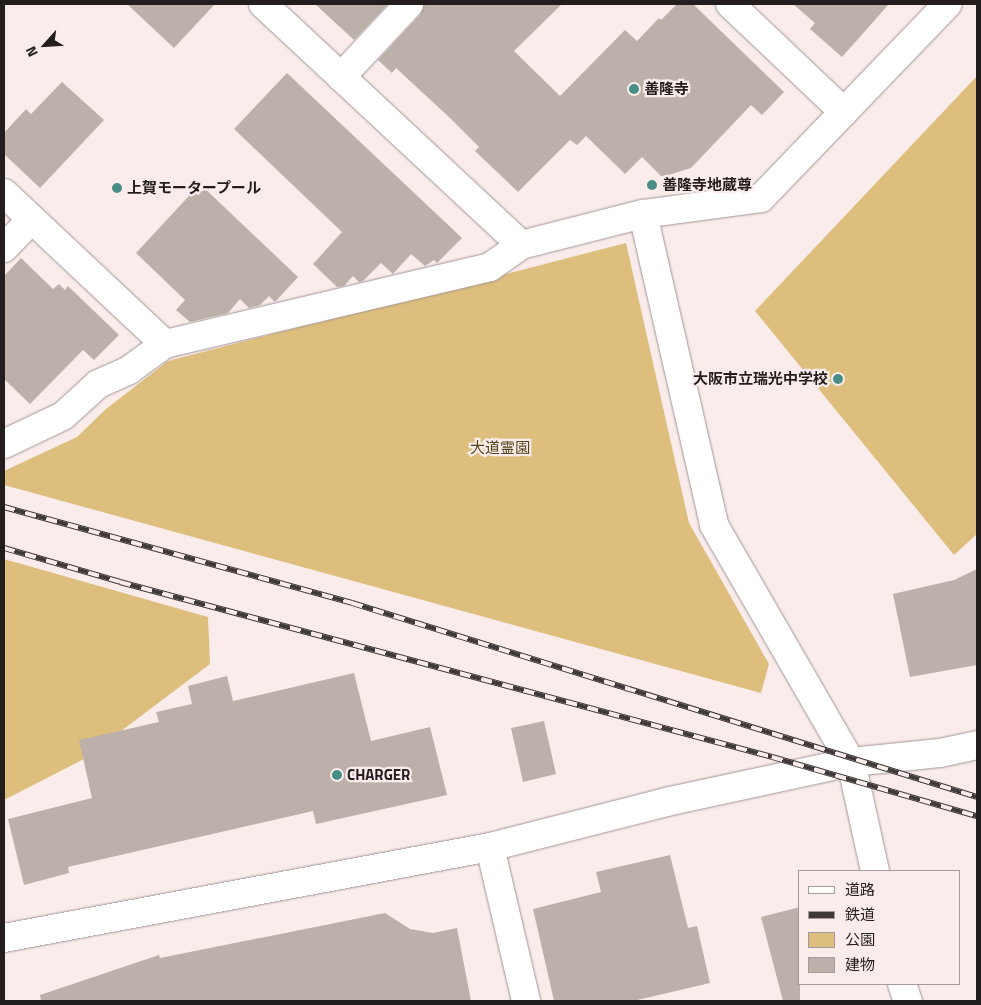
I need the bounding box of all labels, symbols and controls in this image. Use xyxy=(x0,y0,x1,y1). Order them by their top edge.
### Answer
north arrow xyxy=(20,20,70,70)
text: N xyxy=(20,43,43,61)
place label: 善隆寺 xyxy=(644,80,689,98)
marker: 善隆寺 xyxy=(628,83,640,95)
place label: 善隆寺地蔵尊 xyxy=(662,176,752,194)
place label: 上賀モータープール xyxy=(127,179,262,197)
marker: 善隆寺地蔵尊 xyxy=(646,179,658,191)
marker: 上賀モータープール xyxy=(111,182,123,194)
place label: 大阪市立瑞光中学校 xyxy=(693,370,828,388)
marker: 大阪市立瑞光中学校 xyxy=(832,373,844,385)
park label: 大道霊園 xyxy=(470,439,530,457)
place label: CHARGER xyxy=(347,766,410,784)
marker: CHARGER xyxy=(331,769,343,781)
legend xyxy=(798,870,961,985)
text: 道路 xyxy=(845,878,875,901)
text: 鉄道 xyxy=(845,903,875,926)
text: 公園 xyxy=(845,928,875,951)
text: 建物 xyxy=(845,953,875,976)

